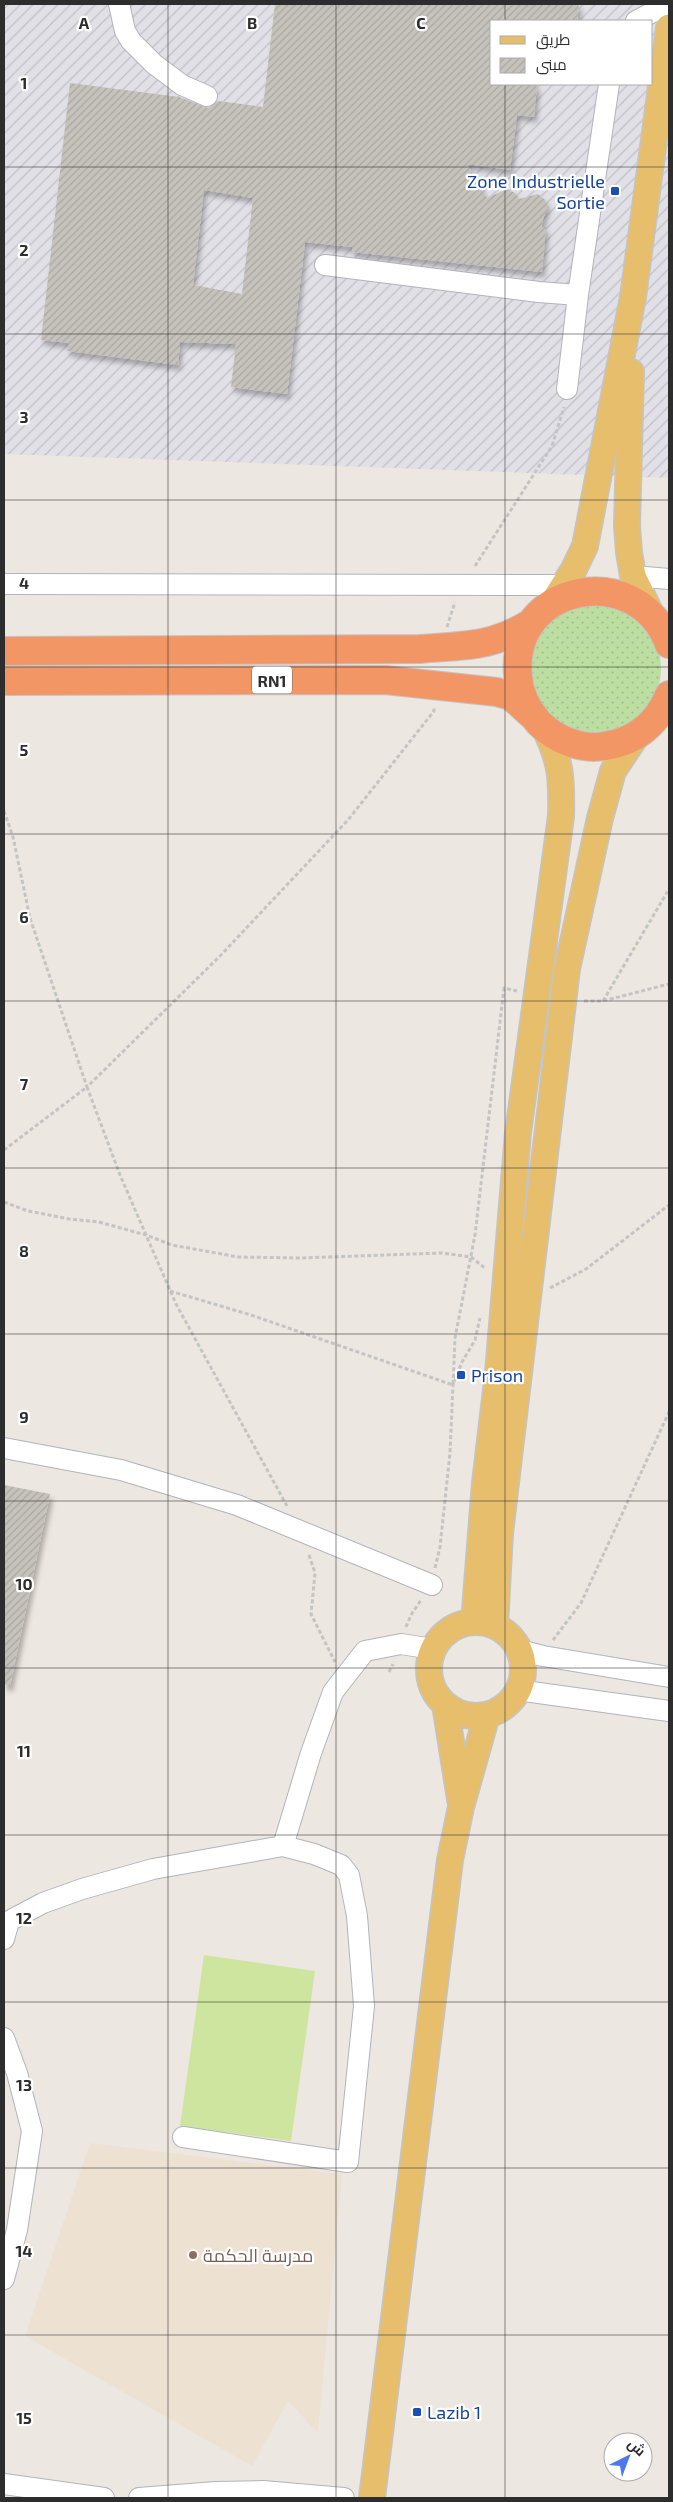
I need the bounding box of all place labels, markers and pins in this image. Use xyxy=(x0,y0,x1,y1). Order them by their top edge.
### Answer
place label: Zone Industrielle Sortie xyxy=(467,170,605,213)
marker: Zone Industrielle Sortie xyxy=(609,185,621,197)
place label: Prison xyxy=(471,1364,523,1386)
marker: Prison xyxy=(455,1369,467,1381)
place label: مدرسة الحكمة xyxy=(203,2244,313,2267)
marker: مدرسة الحكمة xyxy=(187,2249,199,2261)
place label: Lazib 1 xyxy=(427,2401,481,2423)
marker: Lazib 1 xyxy=(411,2406,423,2418)

